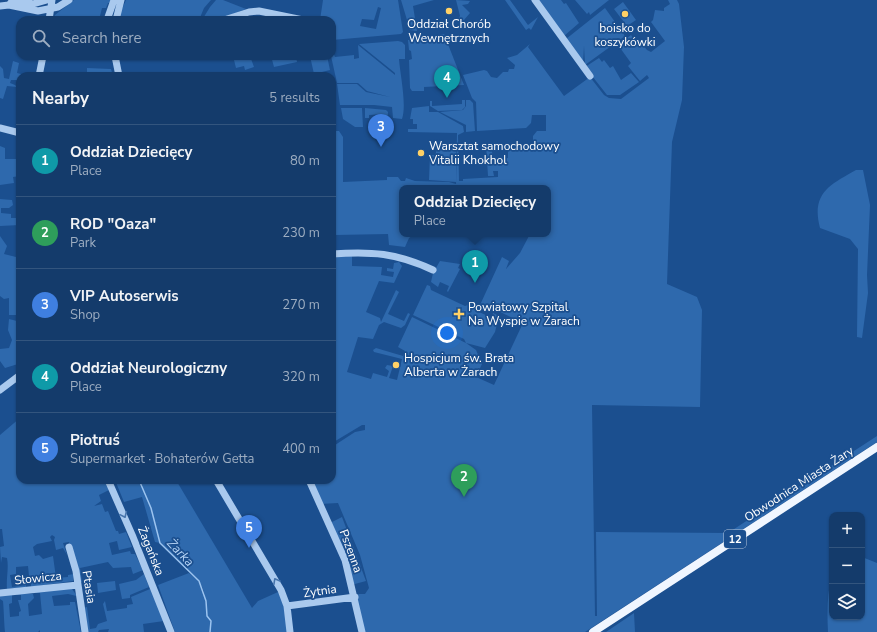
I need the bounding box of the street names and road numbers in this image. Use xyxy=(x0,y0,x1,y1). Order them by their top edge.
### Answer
street label: Obwodnica Miasta Żary xyxy=(741,442,857,525)
street label: Żagańska xyxy=(134,524,168,578)
street label: Pszenna xyxy=(336,527,366,575)
road number: 12 xyxy=(724,530,746,548)
street label: Słowicza xyxy=(13,568,63,588)
street label: Ptasia xyxy=(78,569,100,605)
street label: Żytnia xyxy=(302,581,338,601)

